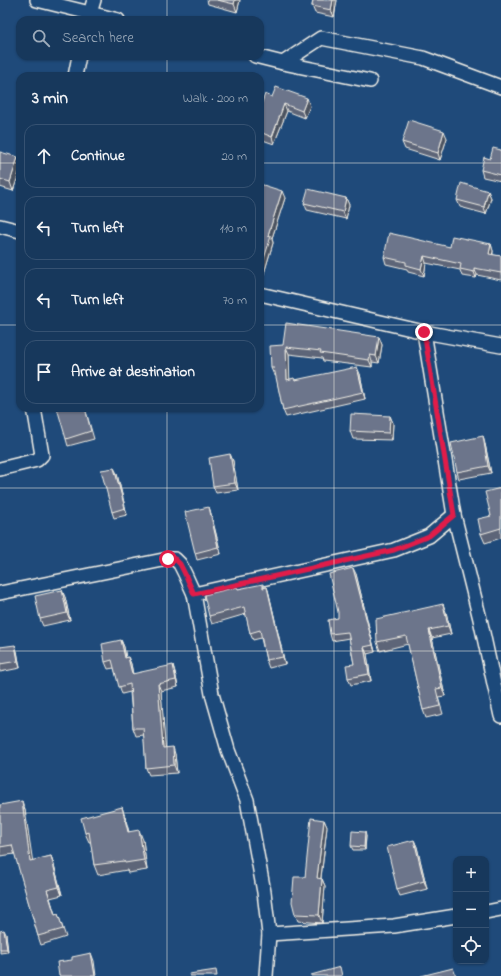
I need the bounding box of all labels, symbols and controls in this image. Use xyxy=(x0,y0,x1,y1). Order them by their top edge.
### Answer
search box xyxy=(16,16,264,60)
icon: search xyxy=(30,27,52,49)
text: Search here xyxy=(62,27,134,49)
text: 3 min xyxy=(32,86,68,111)
text: Walk · 200 m xyxy=(183,89,248,108)
icon: ahead xyxy=(33,145,55,167)
text: Continue xyxy=(71,145,125,167)
text: 20 m xyxy=(222,147,247,166)
icon: left xyxy=(33,217,55,239)
text: Turn left xyxy=(71,217,124,239)
text: 110 m xyxy=(220,219,247,238)
icon: left xyxy=(33,289,55,311)
text: Turn left xyxy=(71,289,124,311)
text: 70 m xyxy=(223,291,247,310)
route end xyxy=(415,323,433,341)
icon: arrive xyxy=(33,361,55,383)
text: Arrive at destination xyxy=(71,361,195,383)
route start xyxy=(159,550,177,568)
map controls xyxy=(453,856,489,964)
button: + xyxy=(453,856,489,892)
button: − xyxy=(453,892,489,928)
button: locate xyxy=(453,928,489,964)

